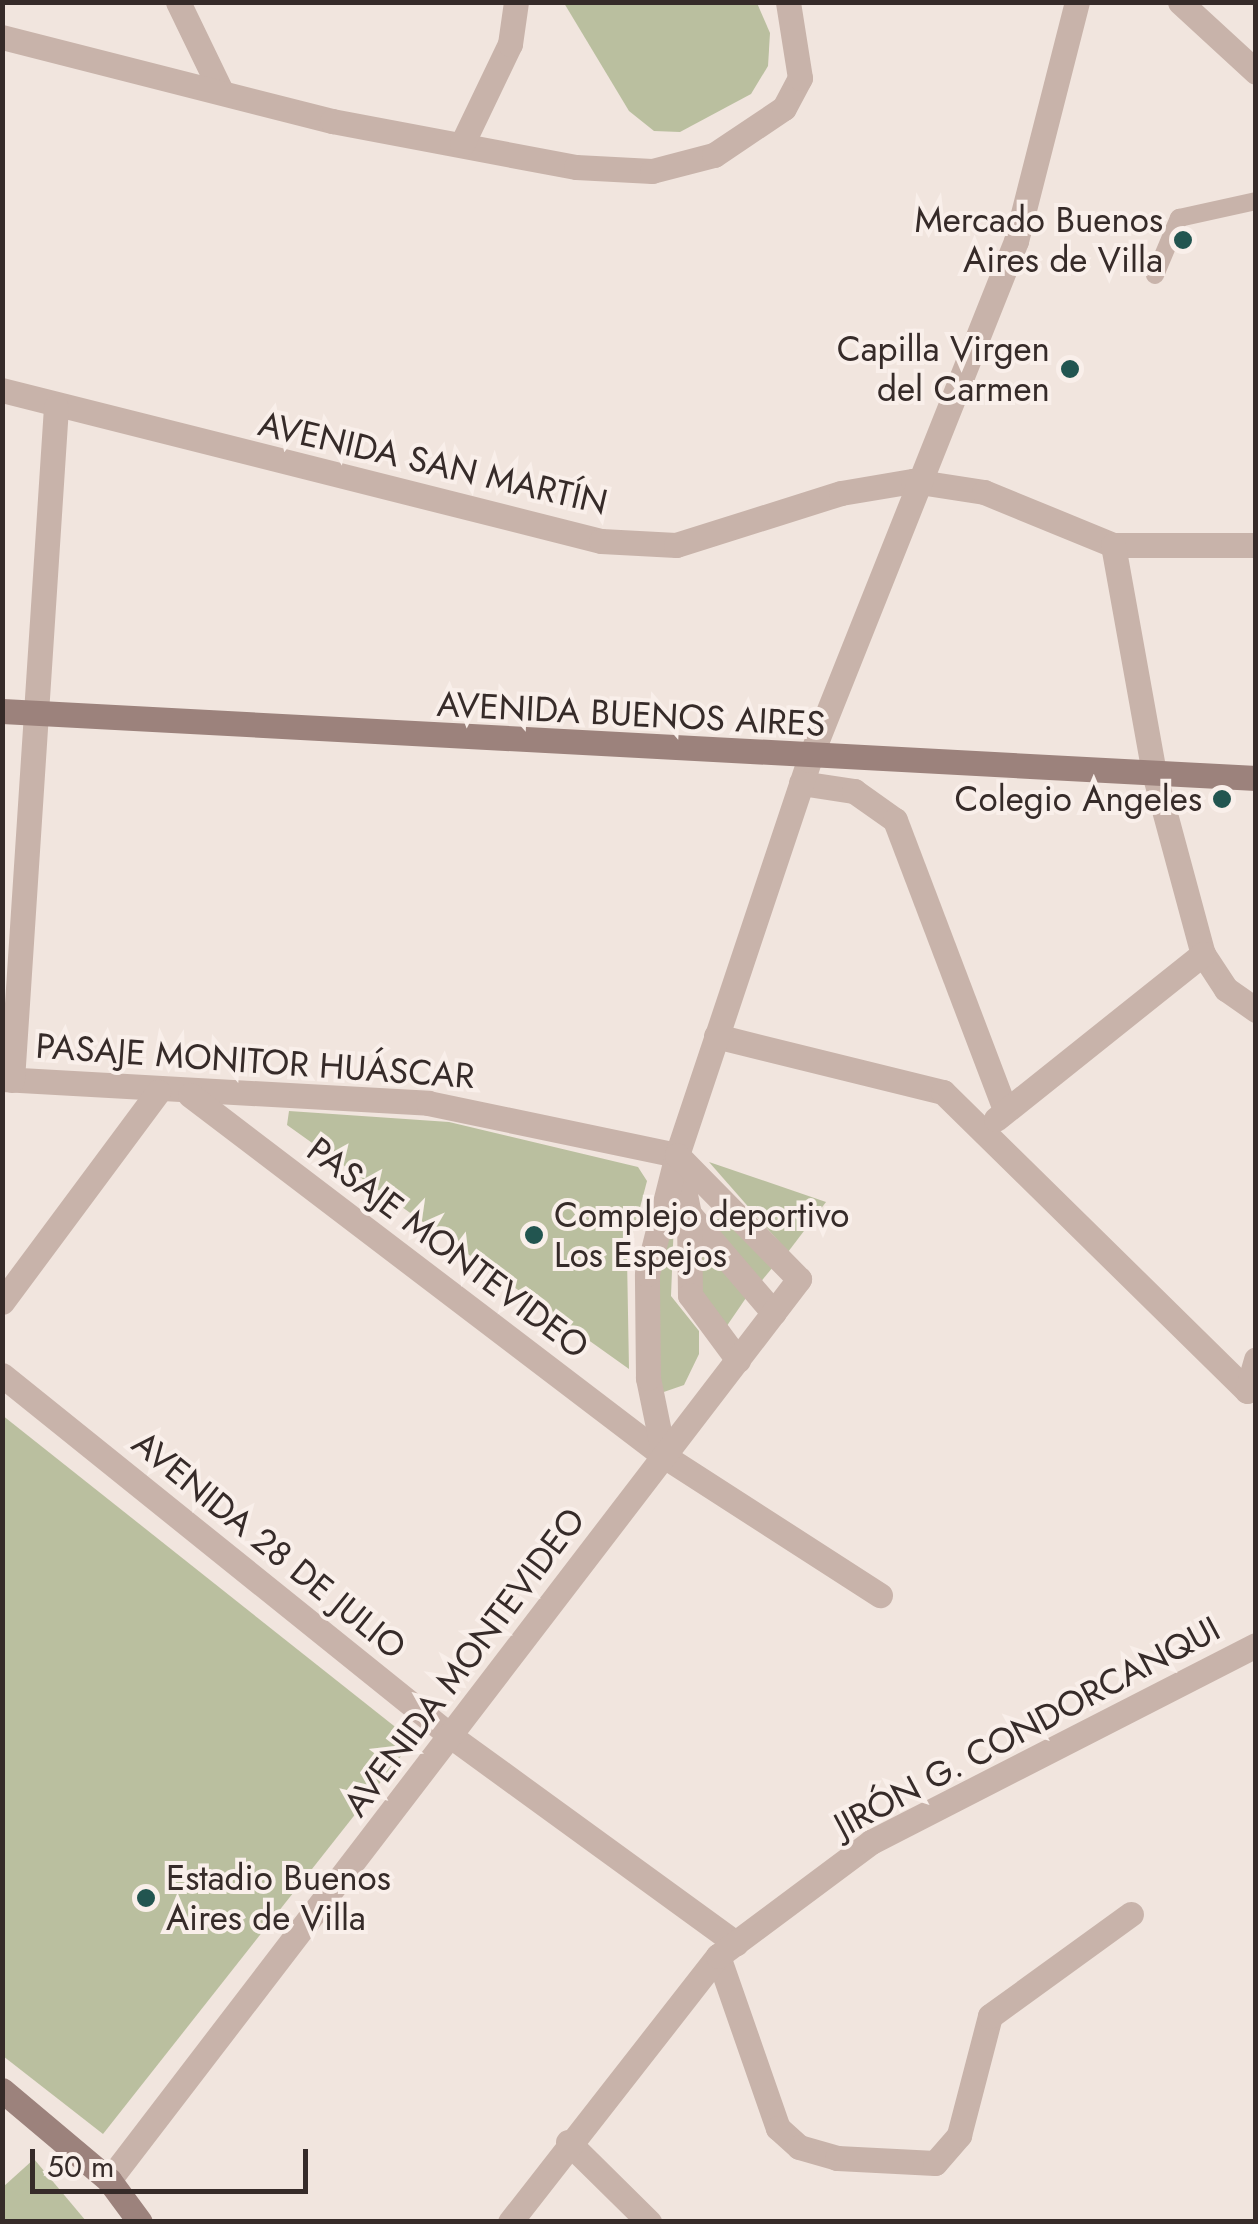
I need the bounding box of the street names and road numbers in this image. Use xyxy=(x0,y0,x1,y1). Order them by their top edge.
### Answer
street label: AVENIDA SAN MARTÍN xyxy=(254,402,612,524)
street label: AVENIDA BUENOS AIRES xyxy=(436,683,826,745)
street label: PASAJE MONITOR HUÁSCAR xyxy=(34,1025,476,1097)
street label: PASAJE MONTEVIDEO xyxy=(299,1129,597,1367)
street label: AVENIDA 28 DE JULIO xyxy=(124,1422,414,1668)
street label: AVENIDA MONTEVIDEO xyxy=(334,1500,594,1824)
street label: JIRÓN G. CONDORCANQUI xyxy=(827,1607,1227,1847)

